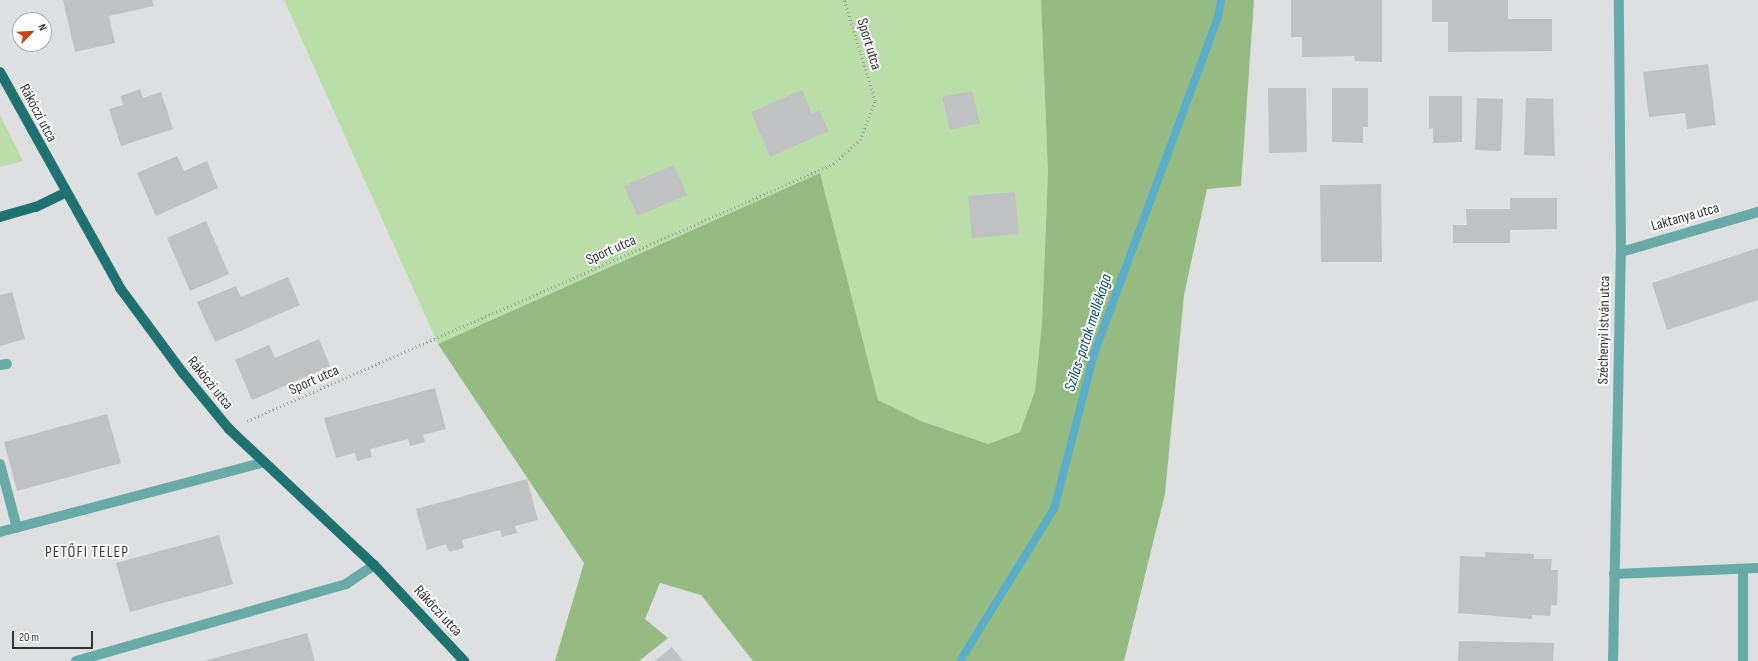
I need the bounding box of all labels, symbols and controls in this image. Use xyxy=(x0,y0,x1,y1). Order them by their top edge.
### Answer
north arrow xyxy=(12,12,52,52)
street label: Sport utca xyxy=(853,16,885,72)
text: N xyxy=(35,22,50,33)
street label: Rákóczi utca xyxy=(15,81,61,145)
street label: Laktanya utca xyxy=(1649,199,1721,235)
street label: Sport utca xyxy=(583,231,639,269)
water label: Szilas-patak mellékága xyxy=(1061,272,1117,394)
street label: Széchenyi István utca xyxy=(1594,275,1614,385)
street label: Rákóczi utca xyxy=(183,353,237,413)
street label: Sport utca xyxy=(286,361,342,399)
district label: PETŐFI TELEP xyxy=(45,543,129,563)
street label: Rákóczi utca xyxy=(410,582,466,640)
scale bar xyxy=(14,623,95,649)
text: 20 m xyxy=(19,630,39,645)

